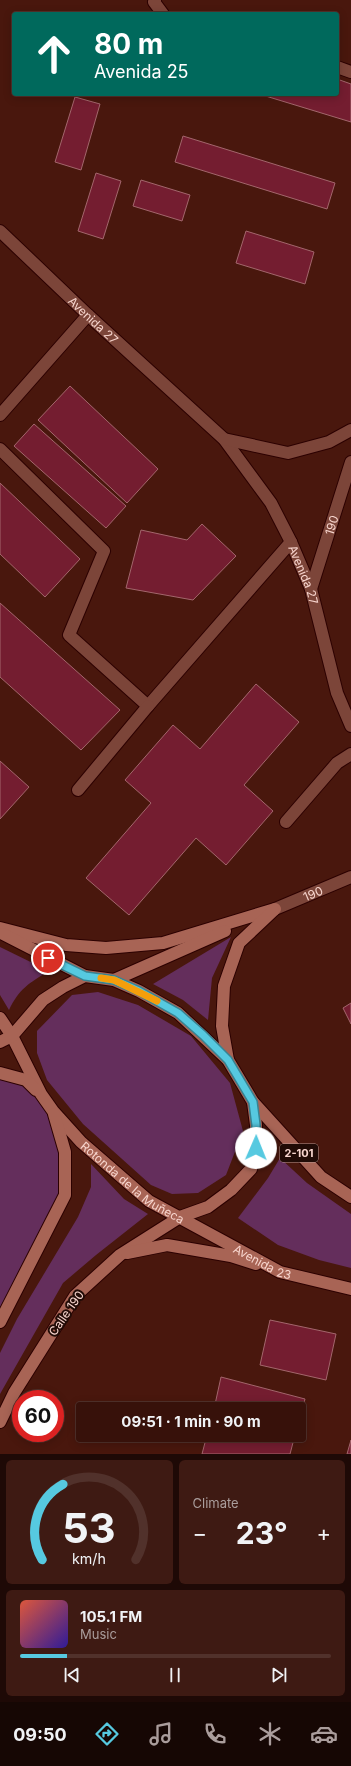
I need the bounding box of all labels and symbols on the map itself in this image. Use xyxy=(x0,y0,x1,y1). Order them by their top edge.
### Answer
street label: Avenida 27 xyxy=(65,293,122,347)
street label: 190 xyxy=(321,513,341,537)
street label: Avenida 27 xyxy=(286,543,322,606)
street label: 190 xyxy=(301,882,325,904)
pin xyxy=(31,941,65,975)
position arrow xyxy=(235,1127,277,1169)
street label: Rotonda de la Muñeca xyxy=(78,1138,187,1226)
road number: 2-101 xyxy=(280,1144,318,1162)
street label: Avenida 23 xyxy=(231,1241,293,1282)
street label: Calle 190 xyxy=(45,1288,87,1338)
speed limit sign: 60 xyxy=(12,1390,64,1442)

